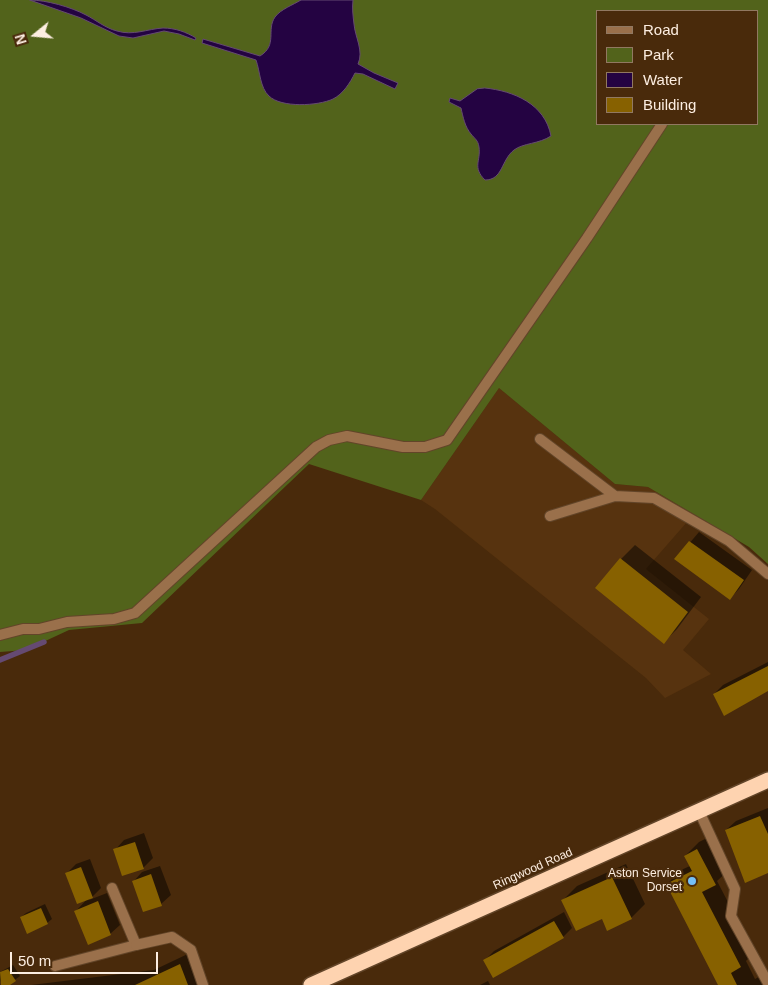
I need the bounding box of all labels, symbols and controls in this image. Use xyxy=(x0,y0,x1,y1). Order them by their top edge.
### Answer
north arrow xyxy=(10,10,60,60)
legend xyxy=(596,10,758,125)
text: Road xyxy=(643,21,679,38)
text: N xyxy=(12,32,30,47)
text: Park xyxy=(643,46,674,63)
text: Water xyxy=(643,71,682,88)
text: Building xyxy=(643,96,696,113)
street label: Ringwood Road xyxy=(491,845,575,893)
place label: Aston Service Dorset xyxy=(608,867,682,895)
marker: Aston Service Dorset xyxy=(686,875,698,887)
scale bar xyxy=(12,942,160,974)
text: 50 m xyxy=(18,952,51,969)

